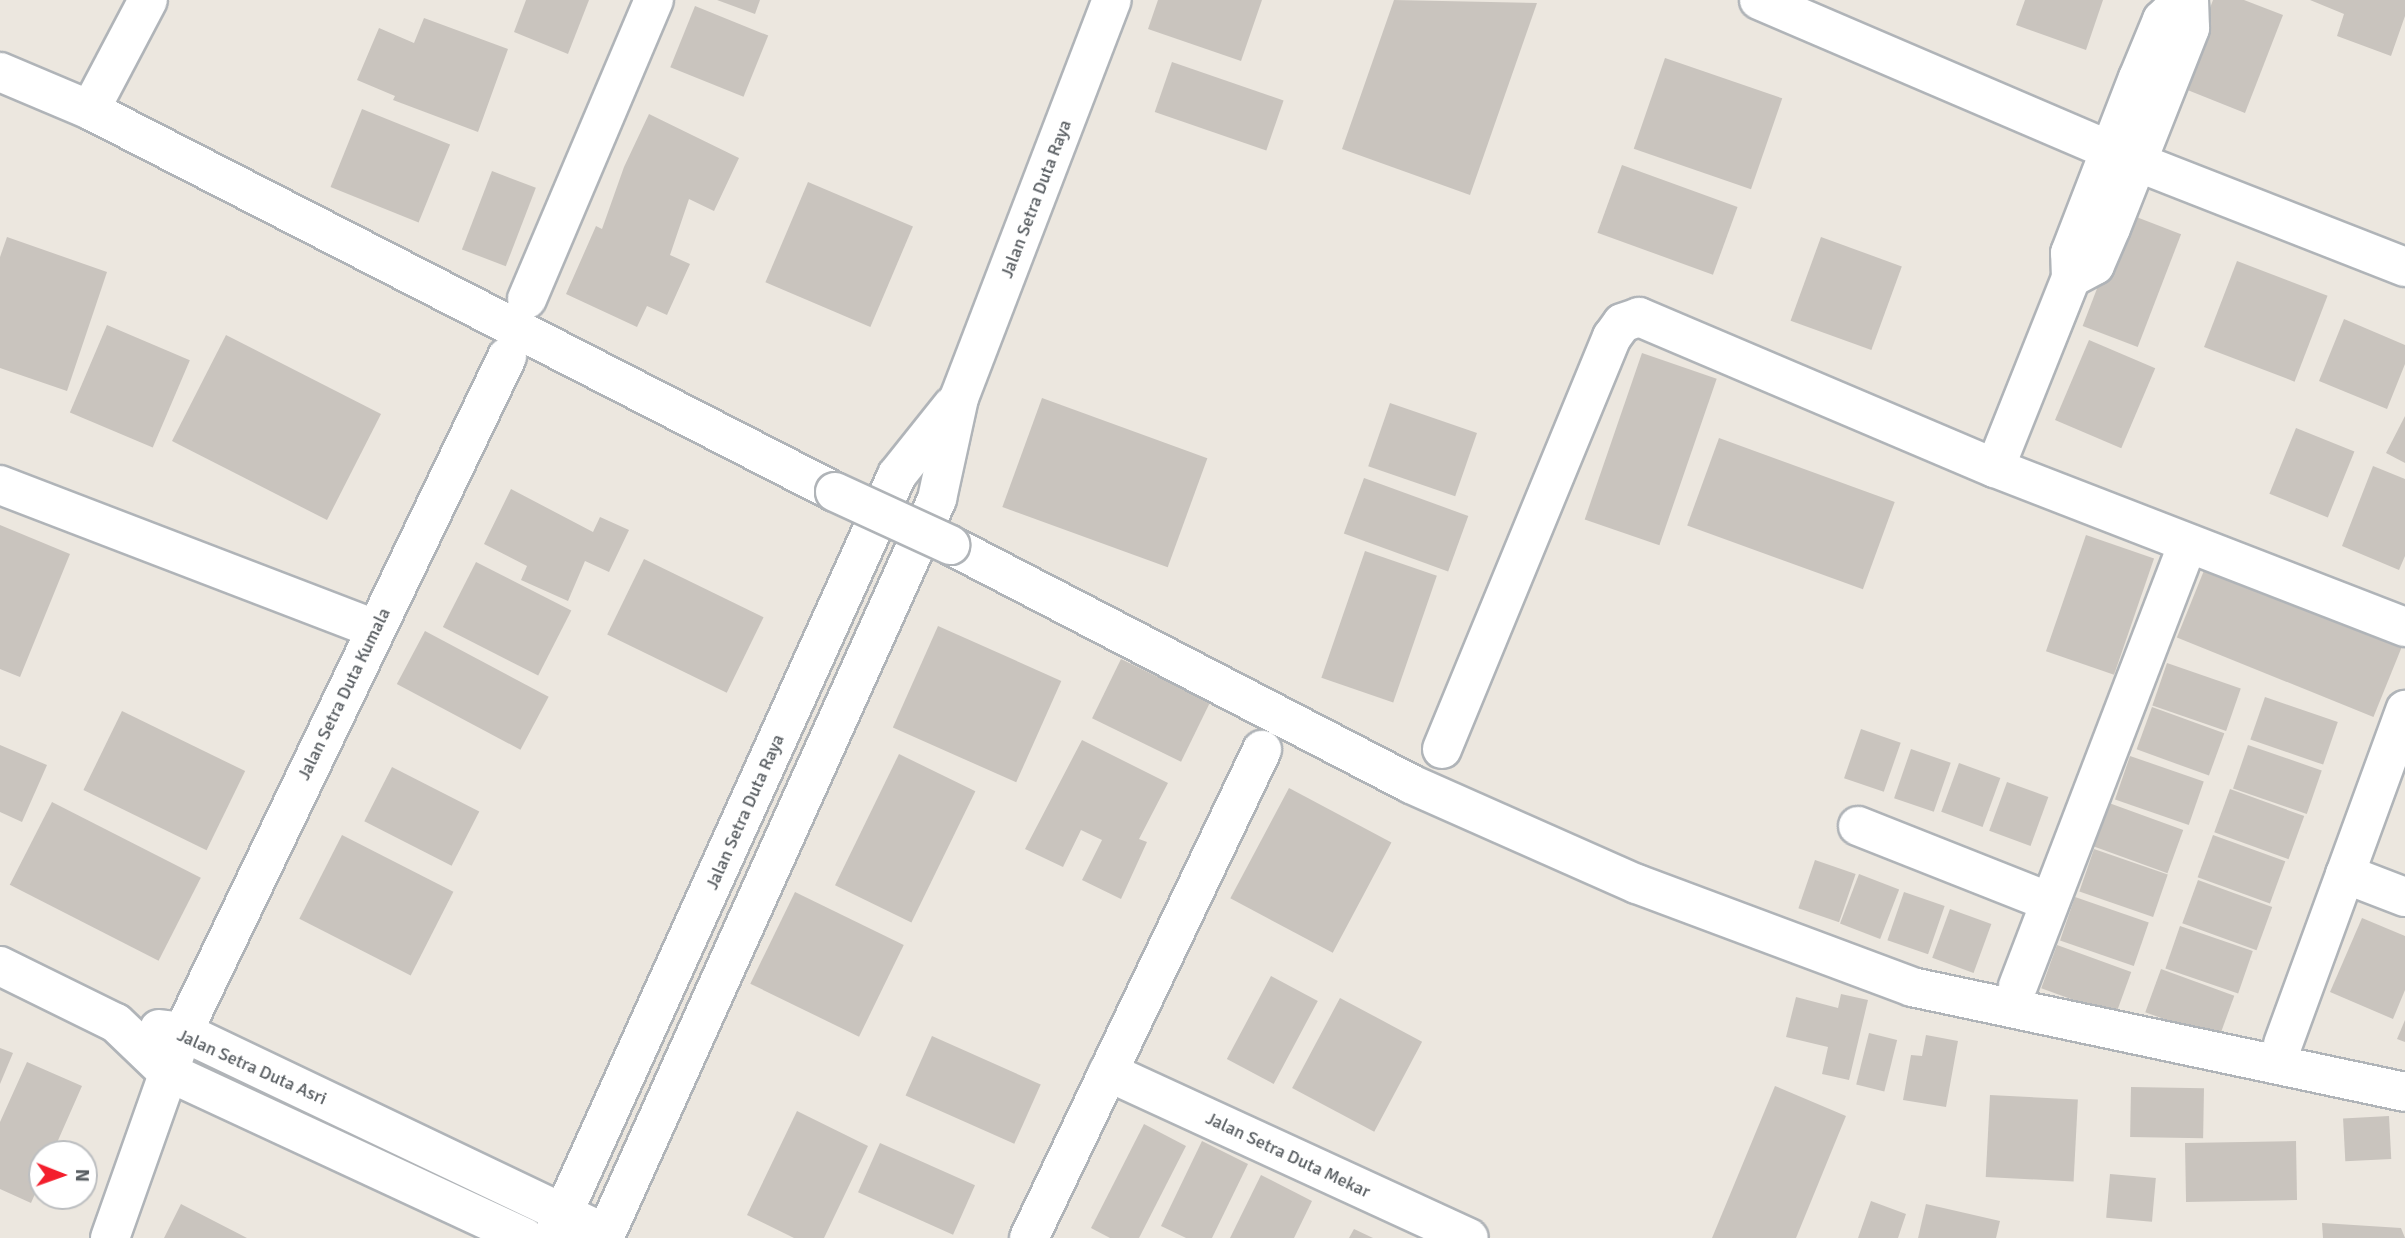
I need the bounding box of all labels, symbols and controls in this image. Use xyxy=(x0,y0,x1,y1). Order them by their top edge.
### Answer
street label: Jalan Setra Duta Raya xyxy=(996,117,1076,281)
street label: Jalan Setra Duta Kumala xyxy=(293,604,395,784)
street label: Jalan Setra Duta Raya xyxy=(701,731,789,893)
street label: Jalan Setra Duta Asri xyxy=(174,1024,330,1110)
street label: Jalan Setra Duta Mekar xyxy=(1202,1107,1374,1203)
north arrow xyxy=(28,1140,98,1210)
text: N xyxy=(70,1169,94,1182)

